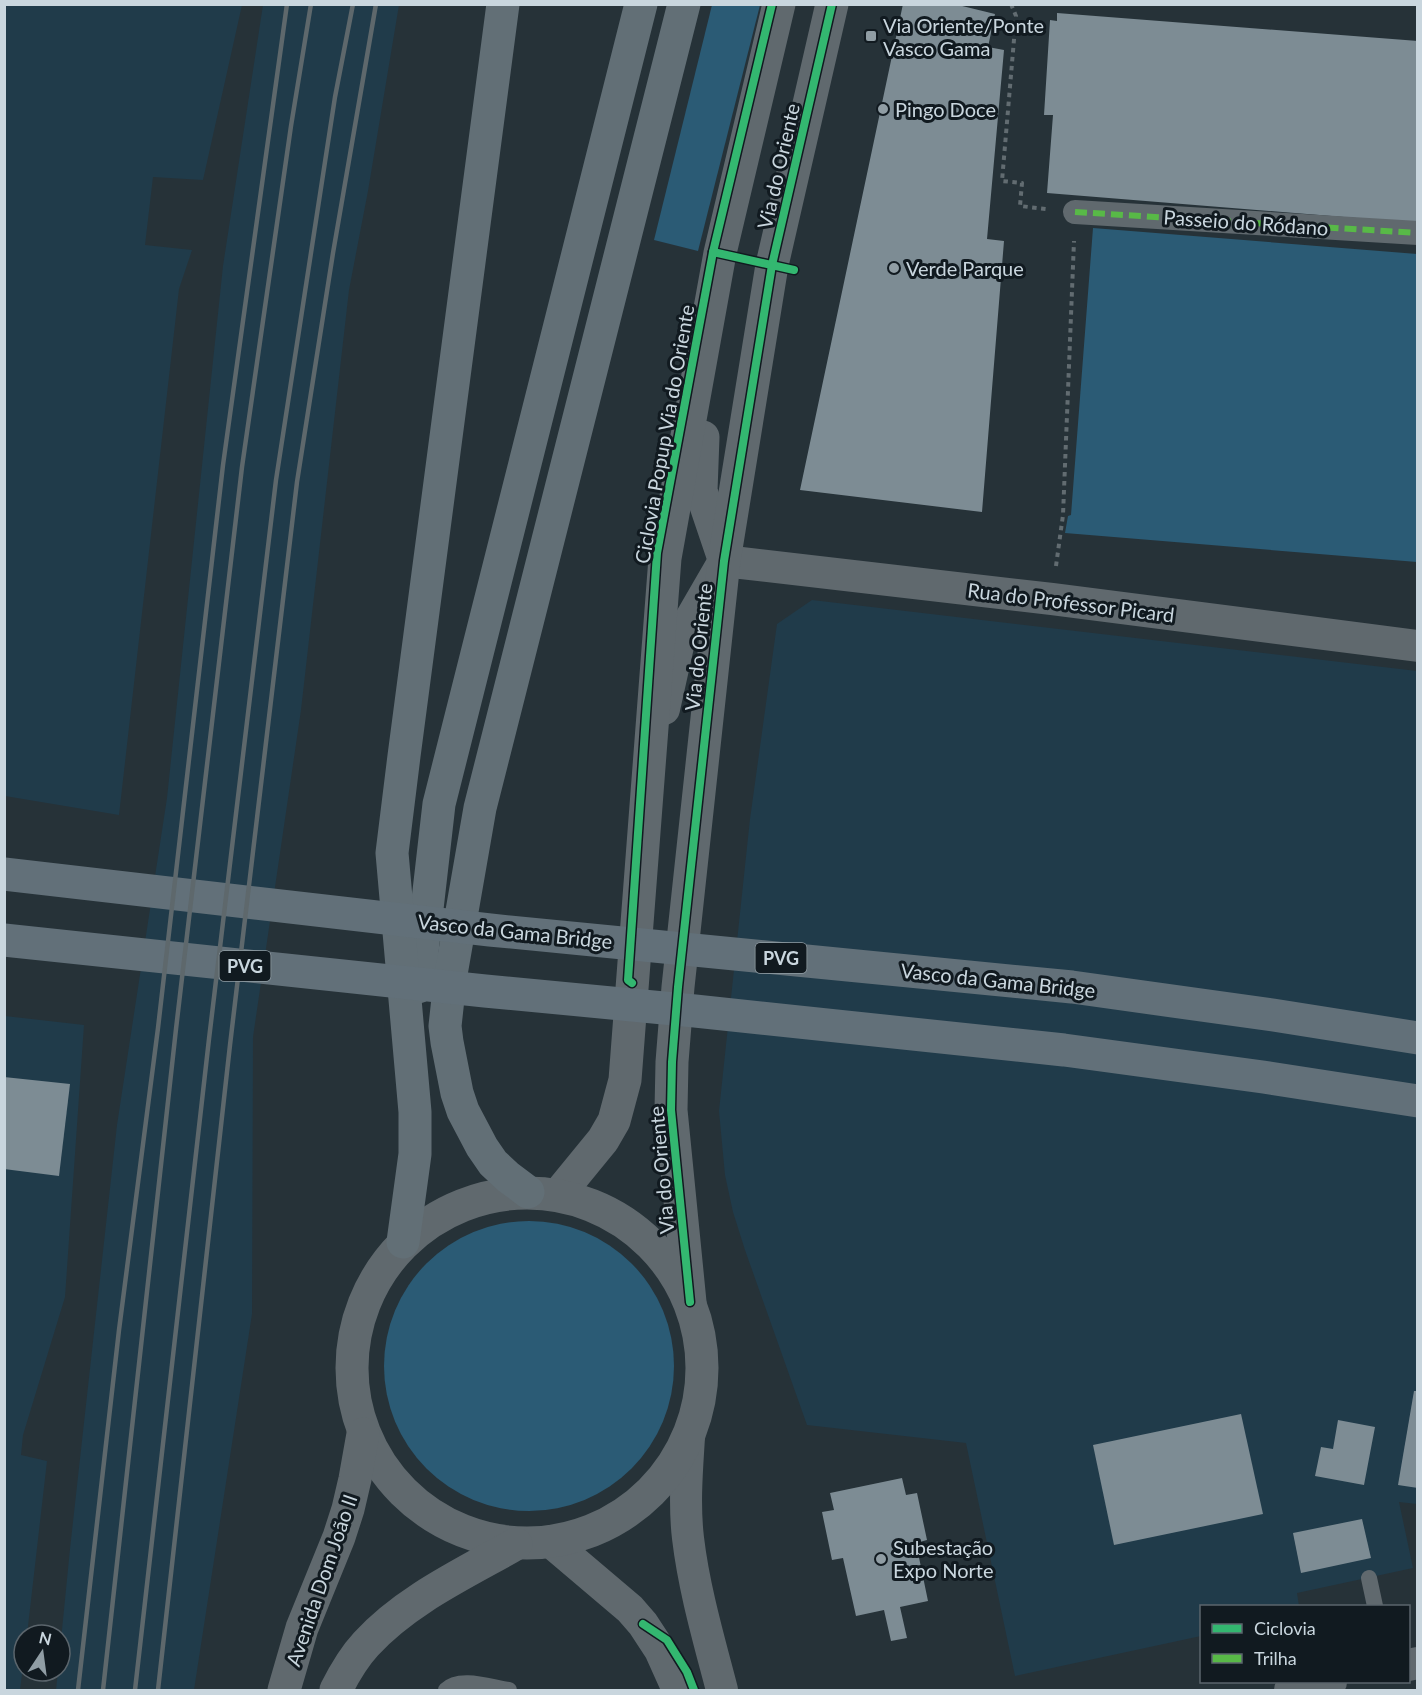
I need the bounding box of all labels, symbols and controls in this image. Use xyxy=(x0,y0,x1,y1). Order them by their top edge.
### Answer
place label: Via Oriente/Ponte Vasco Gama xyxy=(883,13,1044,60)
marker: Via Oriente/Ponte Vasco Gama xyxy=(864,29,878,43)
place label: Pingo Doce xyxy=(895,97,996,121)
street label: Via do Oriente xyxy=(752,101,804,231)
marker: Pingo Doce xyxy=(876,102,890,116)
street label: Passeio do Ródano xyxy=(1163,204,1329,240)
place label: Verde Parque xyxy=(906,256,1024,280)
marker: Verde Parque xyxy=(887,261,901,275)
street label: Ciclovia Popup Via do Oriente xyxy=(629,303,699,565)
street label: Rua do Professor Picard xyxy=(966,577,1176,627)
street label: Via do Oriente xyxy=(679,582,717,712)
street label: Vasco da Gama Bridge xyxy=(417,909,613,953)
road number: PVG xyxy=(756,943,806,973)
road number: PVG xyxy=(220,951,270,981)
street label: Vasco da Gama Bridge xyxy=(900,958,1096,1002)
street label: Via do Oriente xyxy=(643,1105,679,1235)
street label: Avenida Dom João II xyxy=(280,1491,362,1669)
place label: Subestação Expo Norte xyxy=(893,1535,993,1582)
marker: Subestação Expo Norte xyxy=(874,1552,888,1566)
legend xyxy=(1200,1605,1410,1683)
text: Ciclovia xyxy=(1254,1617,1316,1639)
north arrow xyxy=(12,1623,72,1683)
text: N xyxy=(37,1627,54,1649)
text: Trilha xyxy=(1254,1647,1297,1669)

